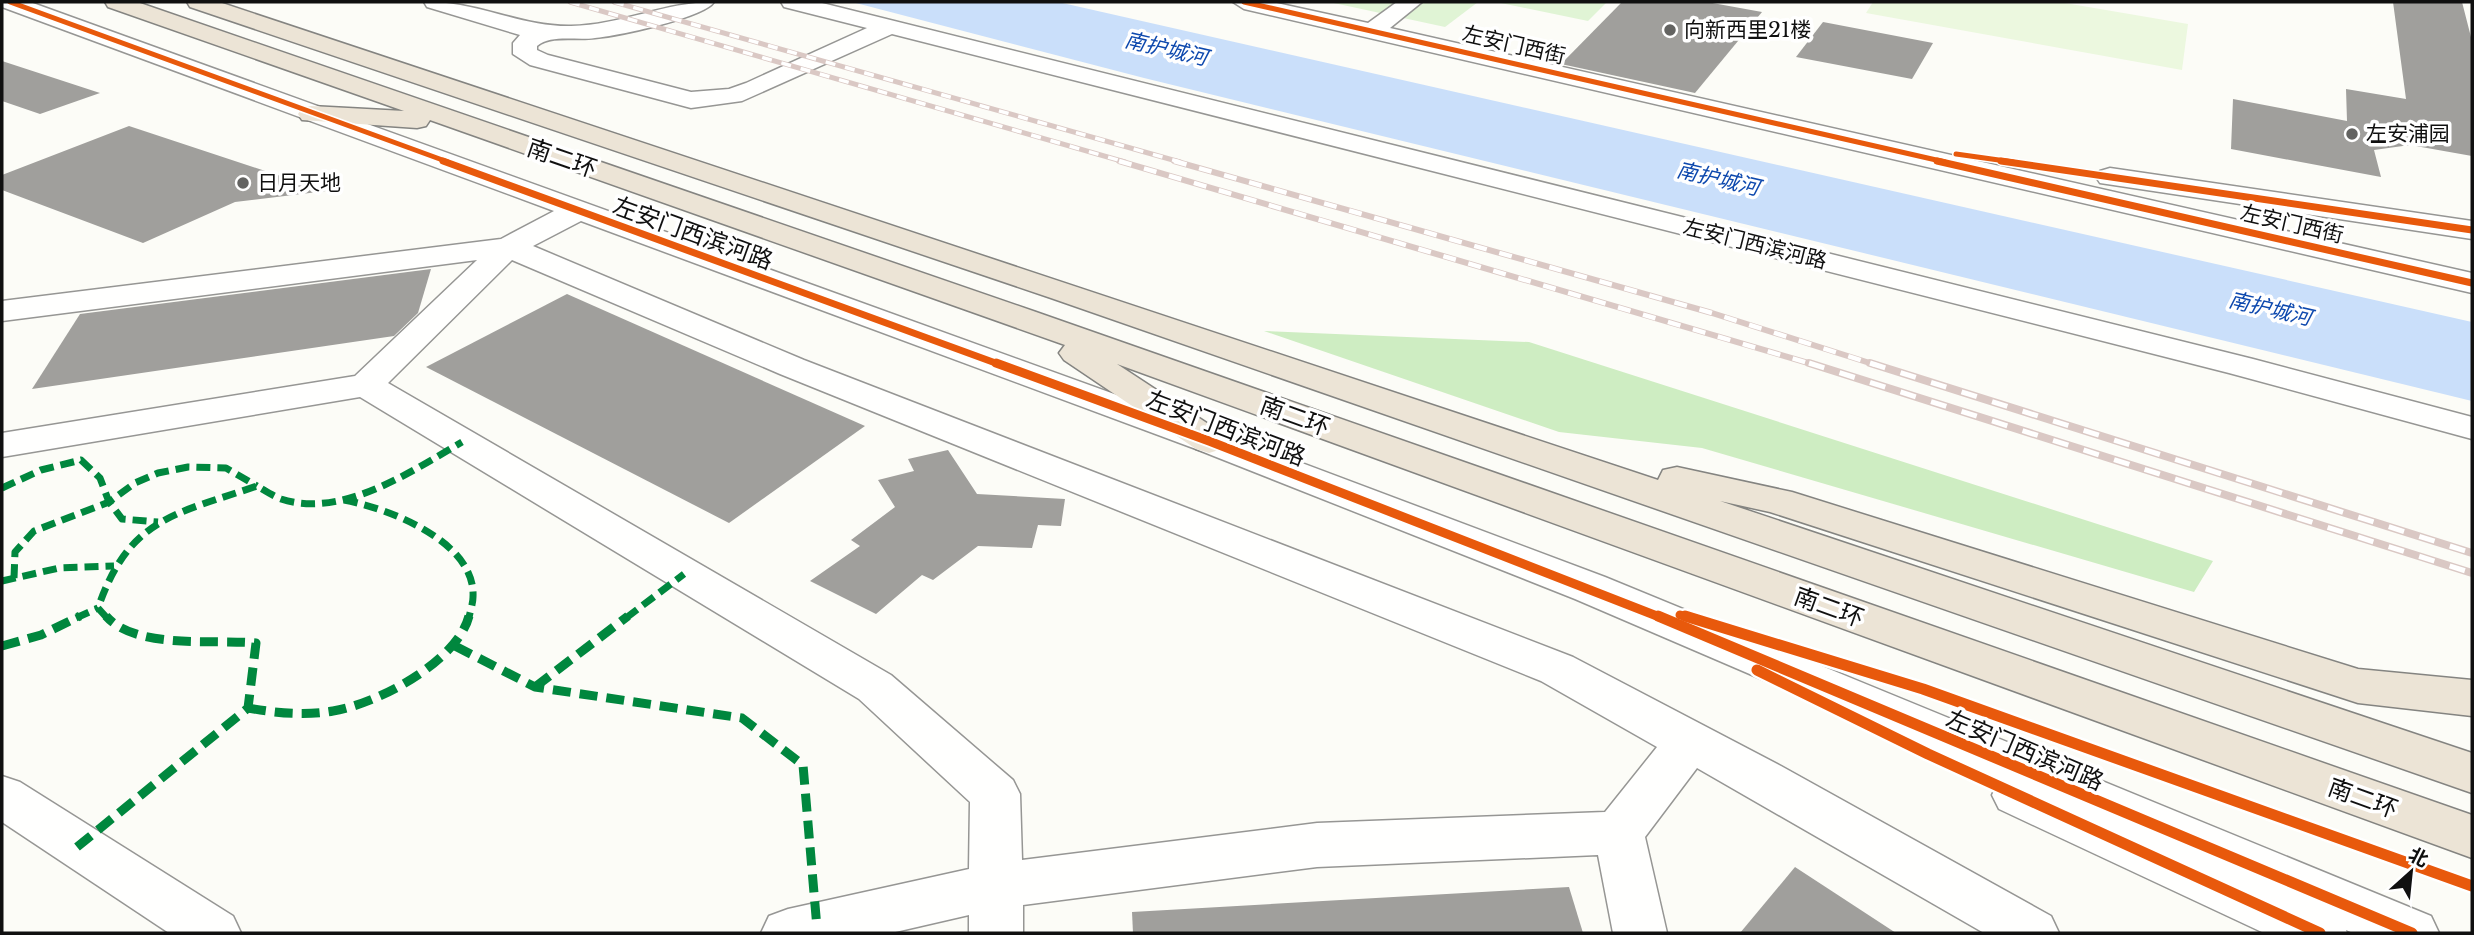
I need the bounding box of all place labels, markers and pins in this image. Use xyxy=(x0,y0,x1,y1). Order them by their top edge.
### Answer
place label: 向新西里21楼 xyxy=(1684,17,1811,43)
marker: 向新西里21楼 xyxy=(1662,22,1678,38)
place label: 左安浦园 xyxy=(2366,121,2450,147)
marker: 左安浦园 xyxy=(2344,126,2360,142)
place label: 日月天地 xyxy=(257,170,341,196)
marker: 日月天地 xyxy=(235,175,251,191)

